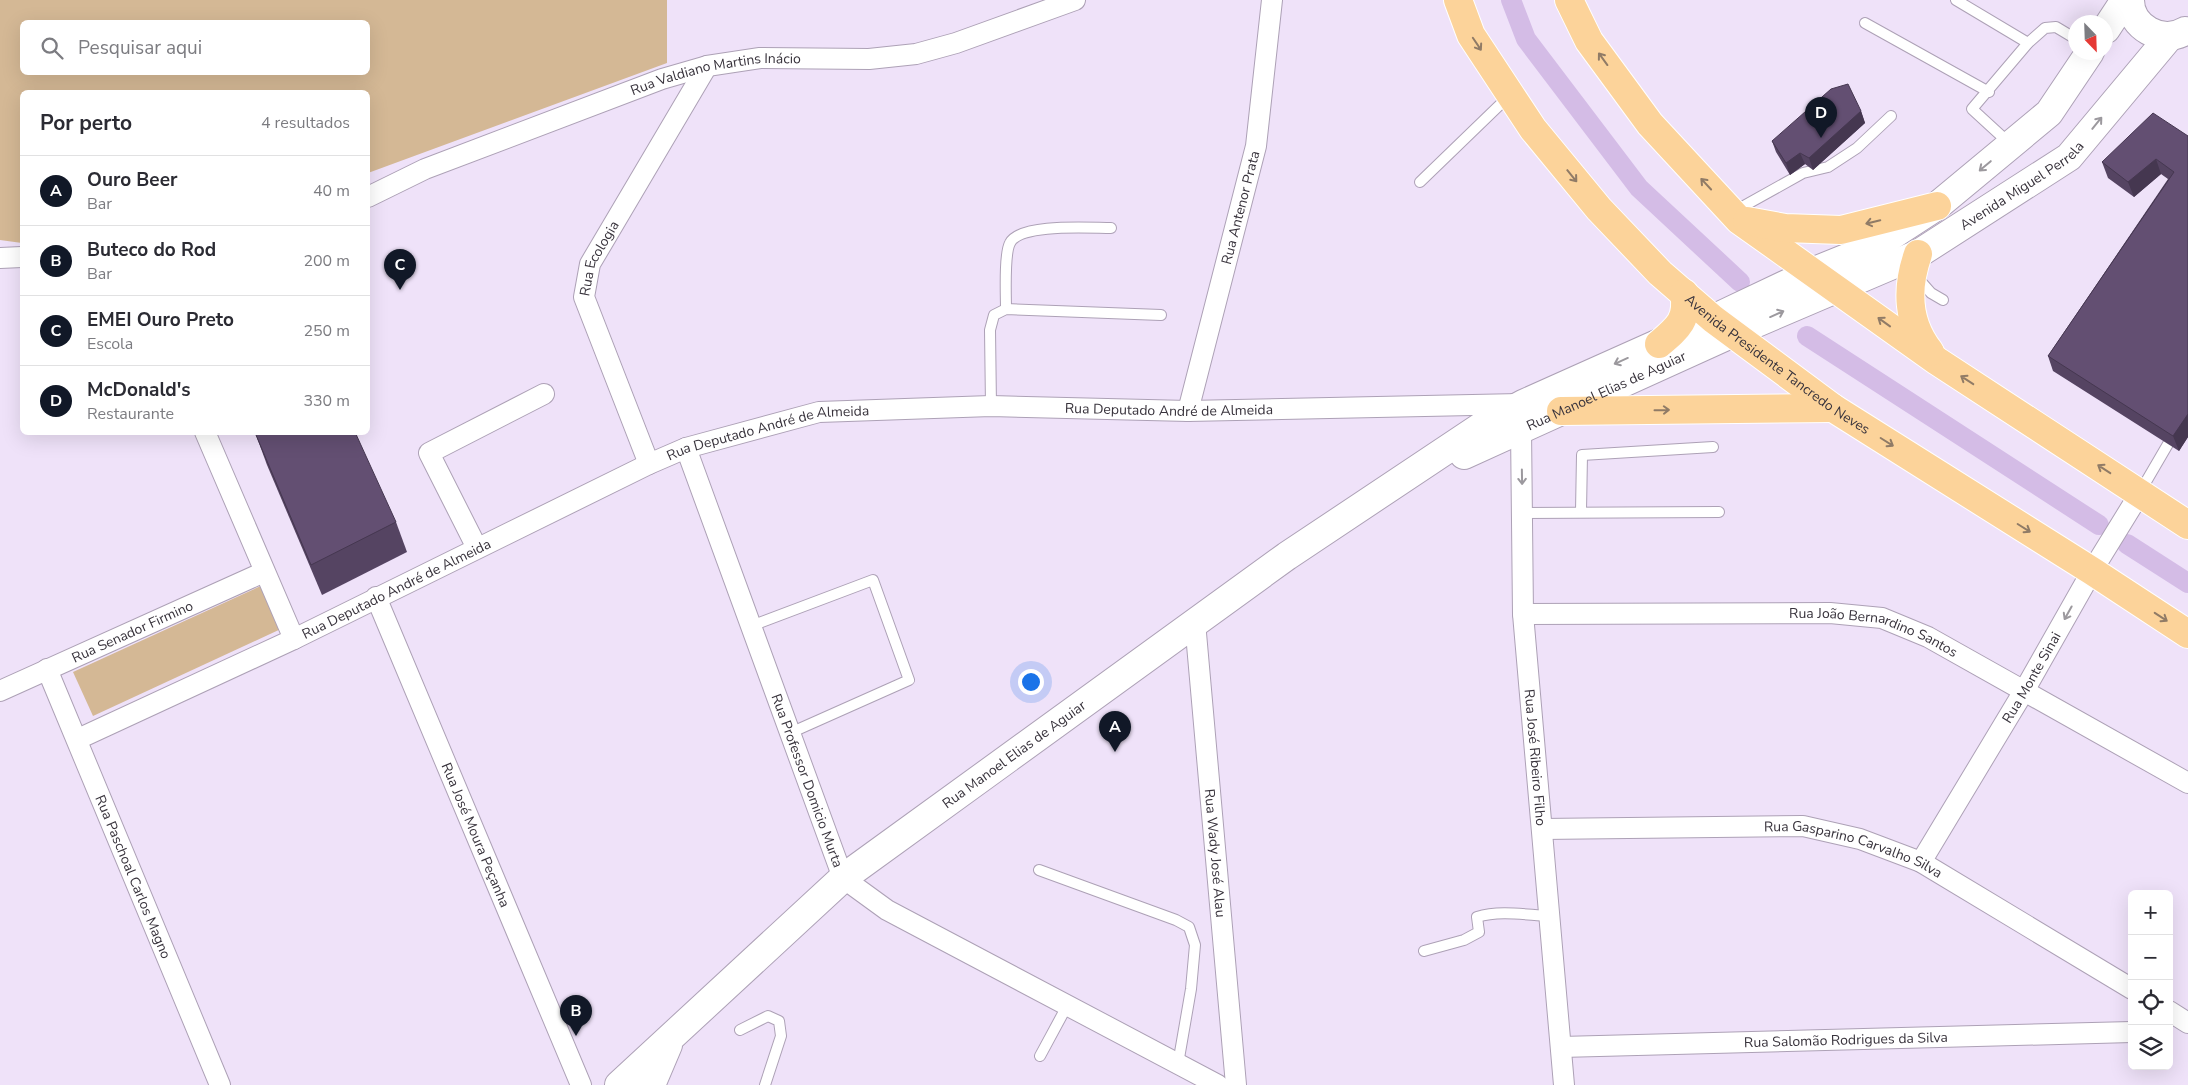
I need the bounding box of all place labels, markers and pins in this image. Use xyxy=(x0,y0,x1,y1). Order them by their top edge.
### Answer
pin: D xyxy=(1805,97,1837,138)
pin: C xyxy=(384,249,416,290)
pin: A xyxy=(1099,711,1131,752)
pin: B xyxy=(560,995,592,1036)

